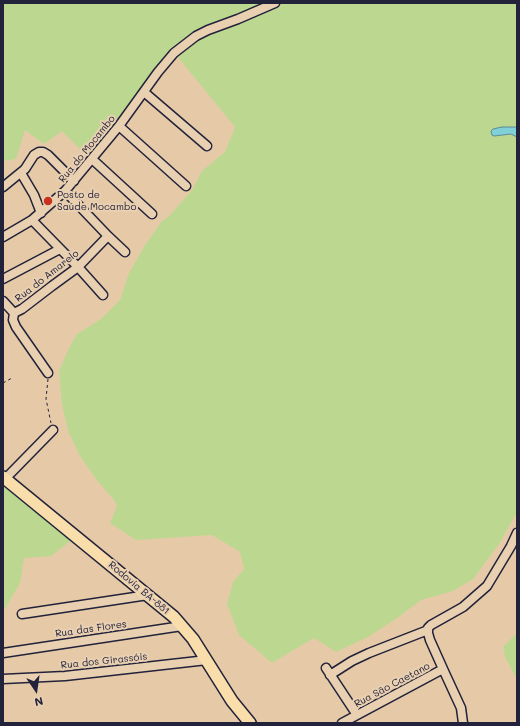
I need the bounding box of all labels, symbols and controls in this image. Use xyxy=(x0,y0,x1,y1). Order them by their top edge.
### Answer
street label: Rua do Mocambo xyxy=(56,113,118,185)
place label: Posto de Saúde Mocambo xyxy=(57,189,136,212)
marker: Posto de Saúde Mocambo xyxy=(42,195,54,207)
street label: Rua do Amarelo xyxy=(13,247,81,305)
street label: Rodovia BA-881 xyxy=(106,559,172,617)
street label: Rua das Flores xyxy=(54,618,128,640)
street label: Rua dos Girassóis xyxy=(60,650,148,672)
street label: Rua São Caetano xyxy=(352,660,432,710)
north arrow xyxy=(16,670,56,710)
text: N xyxy=(33,694,45,710)

